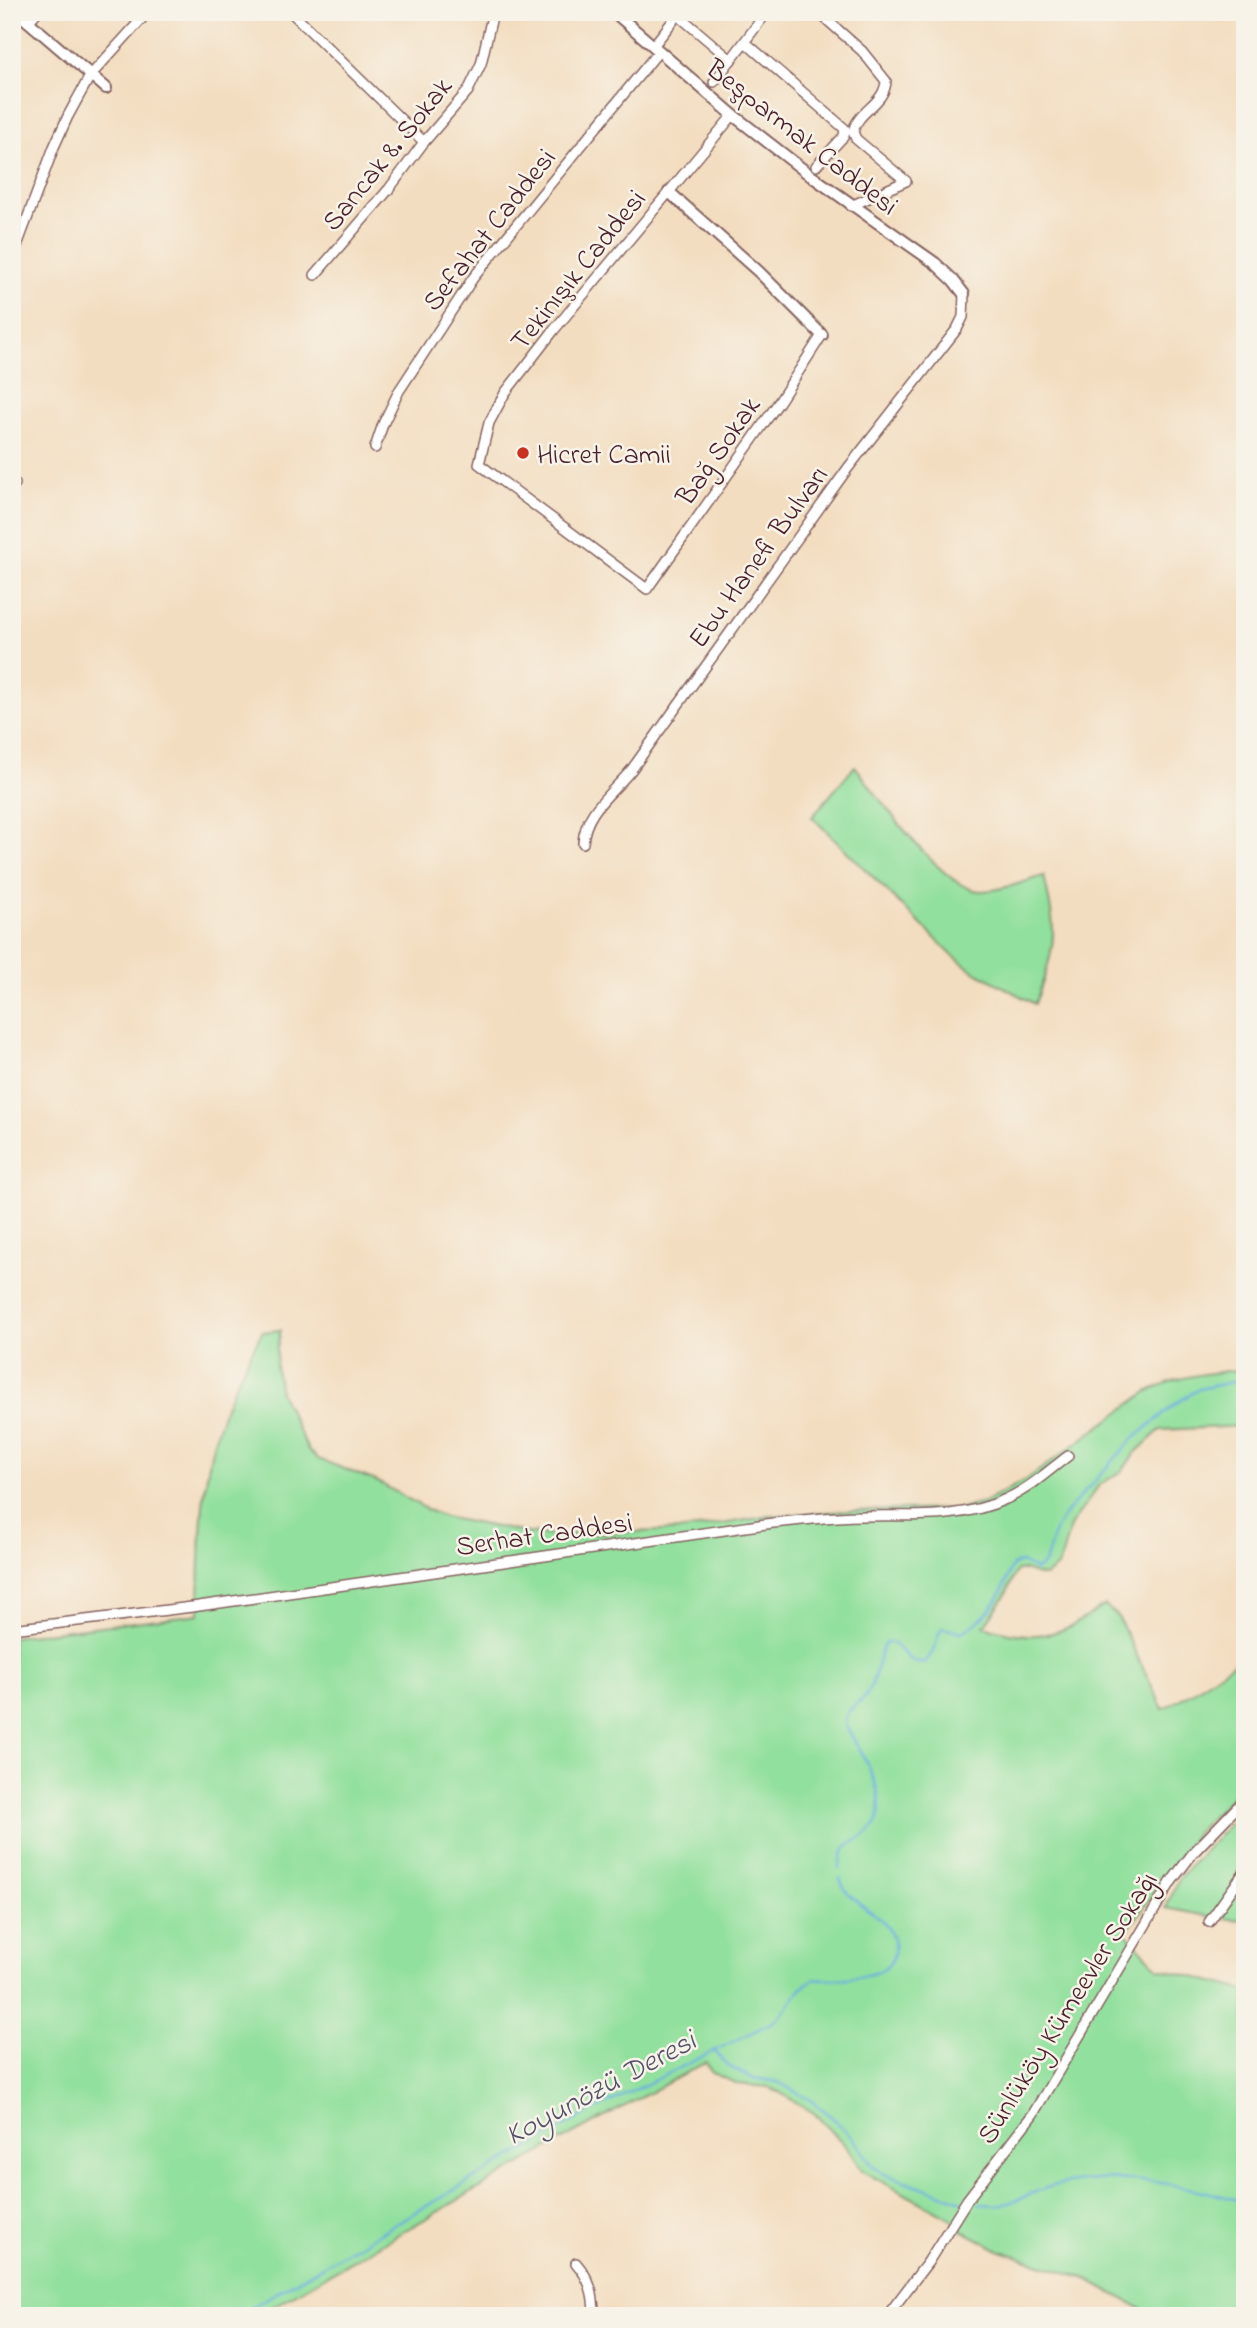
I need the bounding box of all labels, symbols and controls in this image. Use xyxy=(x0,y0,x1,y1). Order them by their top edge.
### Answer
street label: Beşparmak Caddesi xyxy=(695,50,906,227)
street label: Sancak 8. Sokak xyxy=(314,69,464,241)
street label: Sefahat Caddesi xyxy=(414,141,568,321)
street label: Tekinışık Caddesi xyxy=(502,182,658,361)
street label: Bağ Sokak xyxy=(667,388,773,516)
place label: Hicret Camii xyxy=(537,436,671,477)
marker: Hicret Camii xyxy=(515,445,531,461)
street label: Ebu Hanefi Bulvarı xyxy=(680,458,840,658)
street label: Serhat Caddesi xyxy=(454,1504,635,1569)
street label: Sünlüköy Kümeevler Sokağı xyxy=(968,1865,1170,2153)
water label: Koyunözü Deresi xyxy=(498,2020,707,2158)

